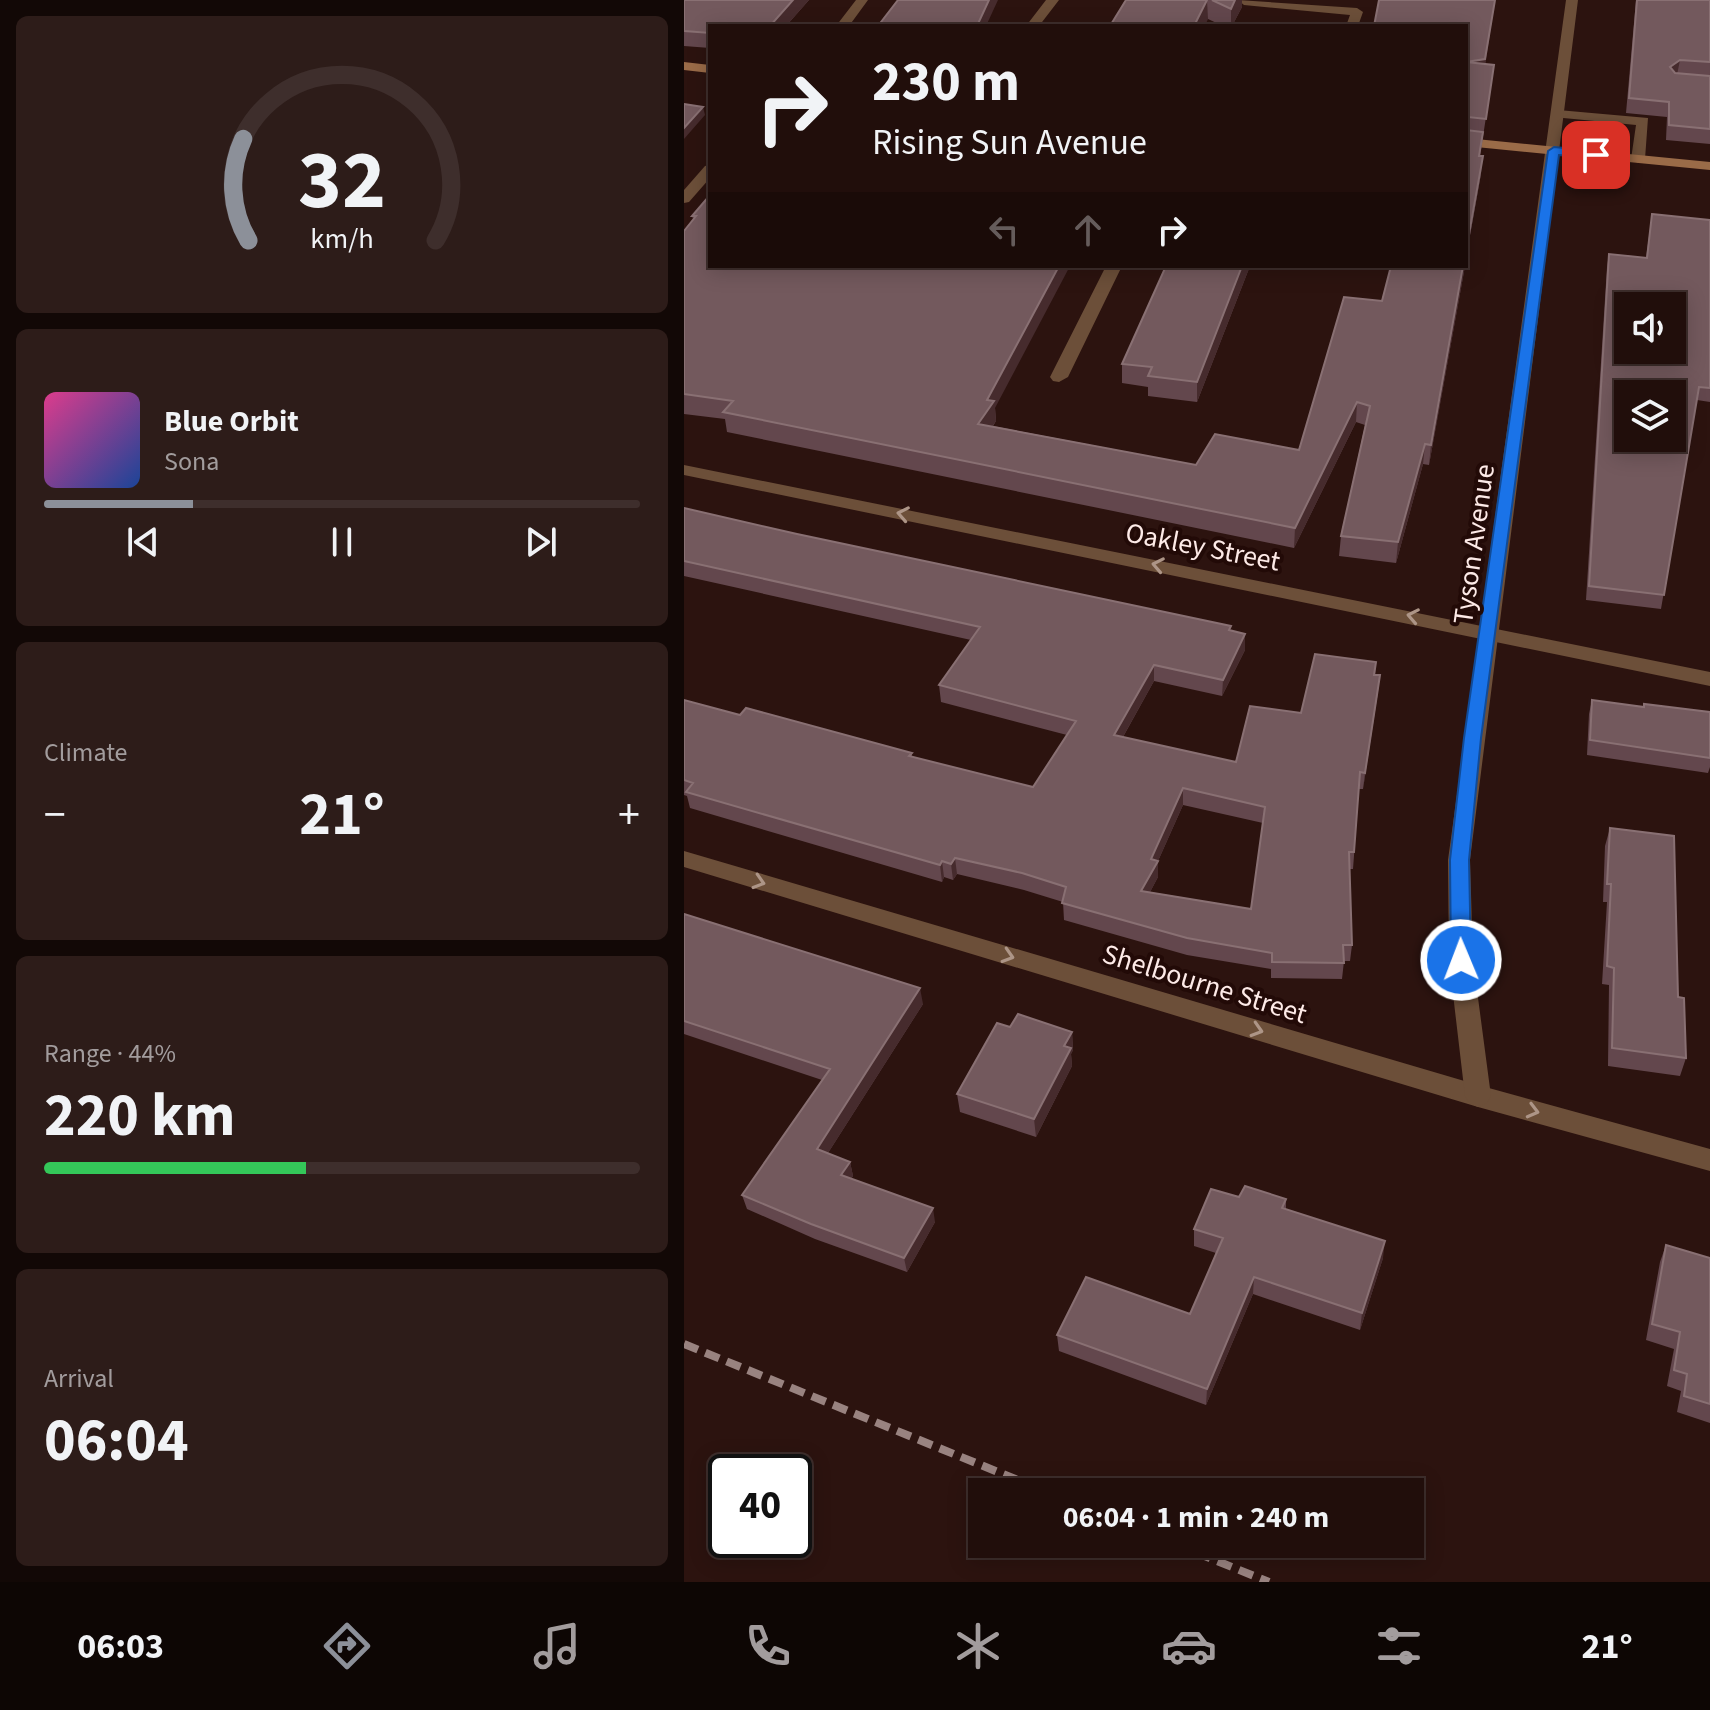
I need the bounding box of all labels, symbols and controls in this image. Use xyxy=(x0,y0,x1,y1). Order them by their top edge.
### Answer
text: 230 m xyxy=(872,43,1020,122)
icon: right xyxy=(740,56,844,160)
text: Rising Sun Avenue xyxy=(872,117,1147,168)
text: 32 xyxy=(298,121,386,239)
pin xyxy=(1562,121,1630,189)
icon: arrive xyxy=(1574,133,1618,177)
icon: left xyxy=(982,208,1026,252)
icon: ahead xyxy=(1066,208,1110,252)
icon: right xyxy=(1150,208,1194,252)
text: km/h xyxy=(310,219,374,259)
map controls xyxy=(1614,292,1686,452)
button: sound xyxy=(1614,292,1686,364)
button: layers xyxy=(1614,380,1686,452)
text: Blue Orbit xyxy=(164,400,299,443)
text: Sona xyxy=(164,443,219,480)
street label: Tyson Avenue xyxy=(1443,461,1505,627)
one-way arrow xyxy=(897,506,910,523)
street label: Oakley Street xyxy=(1122,512,1284,582)
icon: previous xyxy=(121,520,165,564)
icon: pause xyxy=(320,520,364,564)
icon: next xyxy=(519,520,563,564)
one-way arrow xyxy=(1151,558,1165,575)
one-way arrow xyxy=(1406,609,1420,626)
text: Climate xyxy=(44,734,128,771)
text: 21° xyxy=(299,773,385,858)
text: − xyxy=(44,784,66,847)
text: + xyxy=(618,784,640,847)
one-way arrow xyxy=(751,873,765,889)
position arrow xyxy=(1419,918,1503,1002)
street label: Shelbourne Street xyxy=(1098,934,1312,1034)
one-way arrow xyxy=(1001,947,1014,963)
one-way arrow xyxy=(1250,1021,1264,1037)
text: Range · 44% xyxy=(44,1035,176,1072)
text: 220 km xyxy=(44,1074,235,1159)
one-way arrow xyxy=(1526,1102,1540,1119)
text: Arrival xyxy=(44,1360,114,1397)
text: 06:04 xyxy=(44,1399,189,1484)
speed limit sign: 40 xyxy=(708,1454,812,1558)
text: 06:04 · 1 min · 240 m xyxy=(1063,1496,1329,1539)
icon: directions xyxy=(319,1618,375,1674)
icon: music xyxy=(529,1618,585,1674)
icon: phone xyxy=(740,1618,796,1674)
icon: climate xyxy=(950,1618,1006,1674)
icon: car xyxy=(1161,1618,1217,1674)
icon: filters xyxy=(1371,1618,1427,1674)
text: 06:03 xyxy=(77,1621,164,1672)
text: 21° xyxy=(1582,1621,1633,1672)

